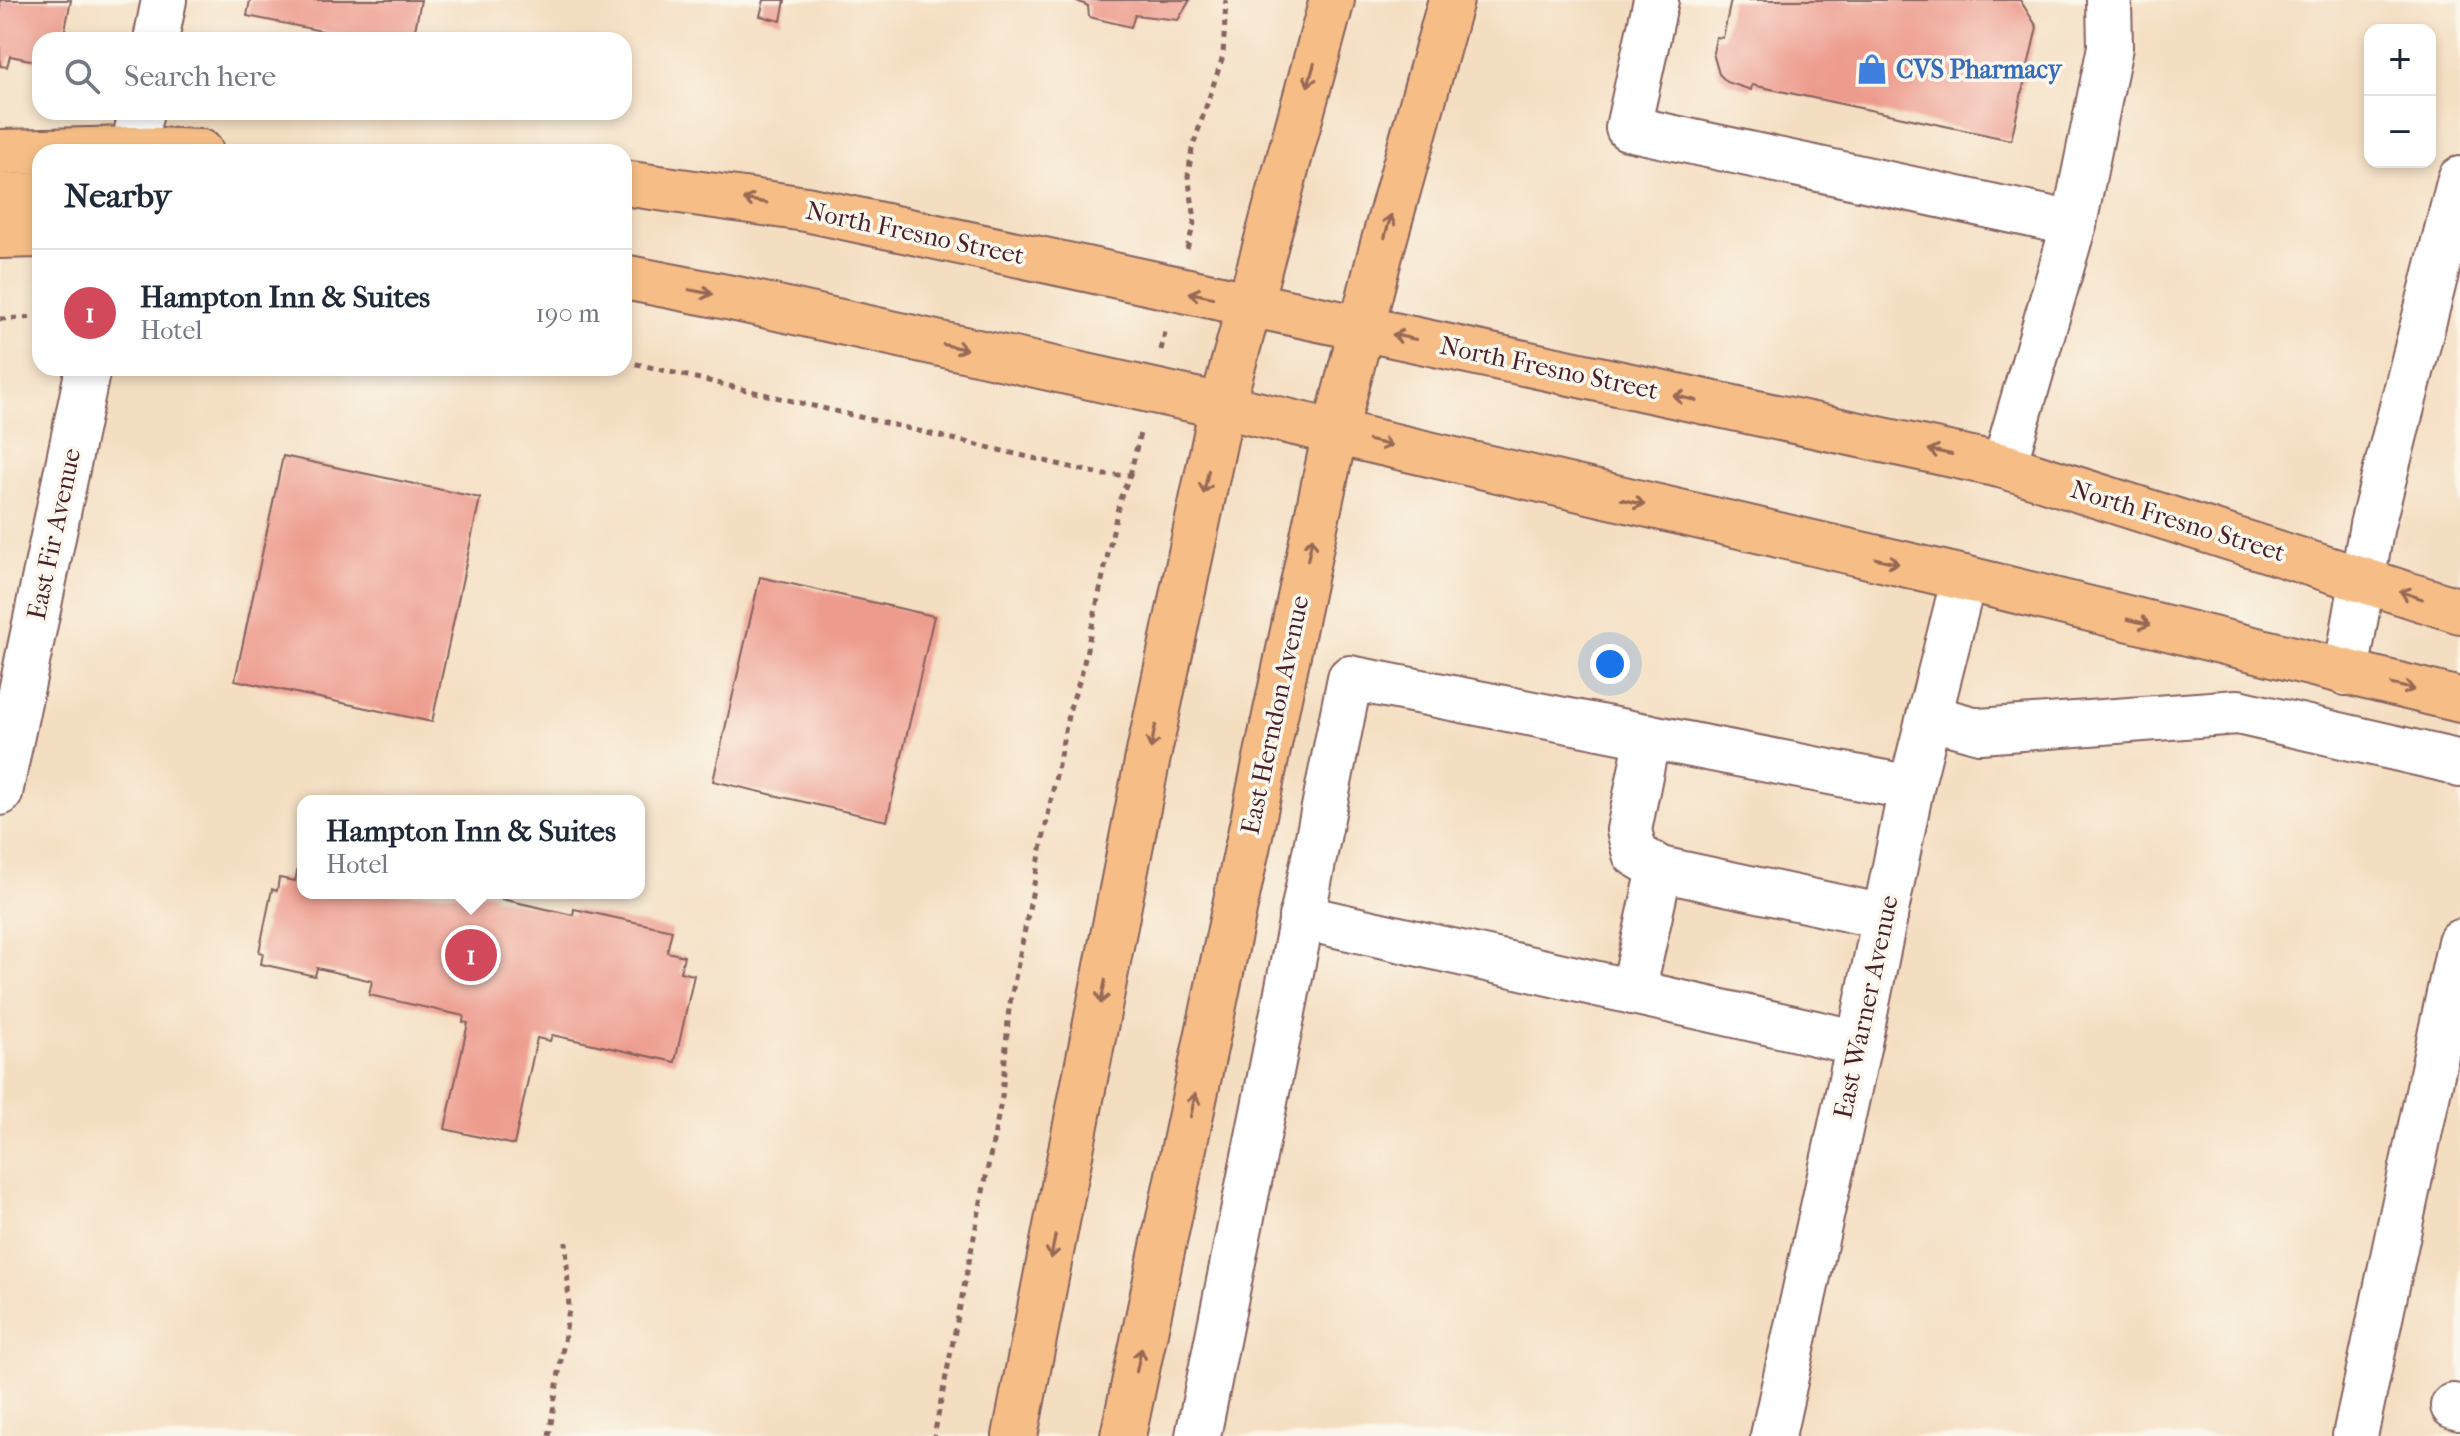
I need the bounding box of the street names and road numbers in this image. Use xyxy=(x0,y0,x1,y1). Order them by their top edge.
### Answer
street label: North Fresno Street xyxy=(803,195,1028,271)
street label: North Fresno Street xyxy=(1437,330,1662,406)
street label: East Fir Avenue xyxy=(21,445,87,623)
street label: North Fresno Street xyxy=(2067,474,2290,569)
street label: East Herndon Avenue xyxy=(1235,593,1315,837)
street label: East Warner Avenue xyxy=(1827,892,1905,1122)

